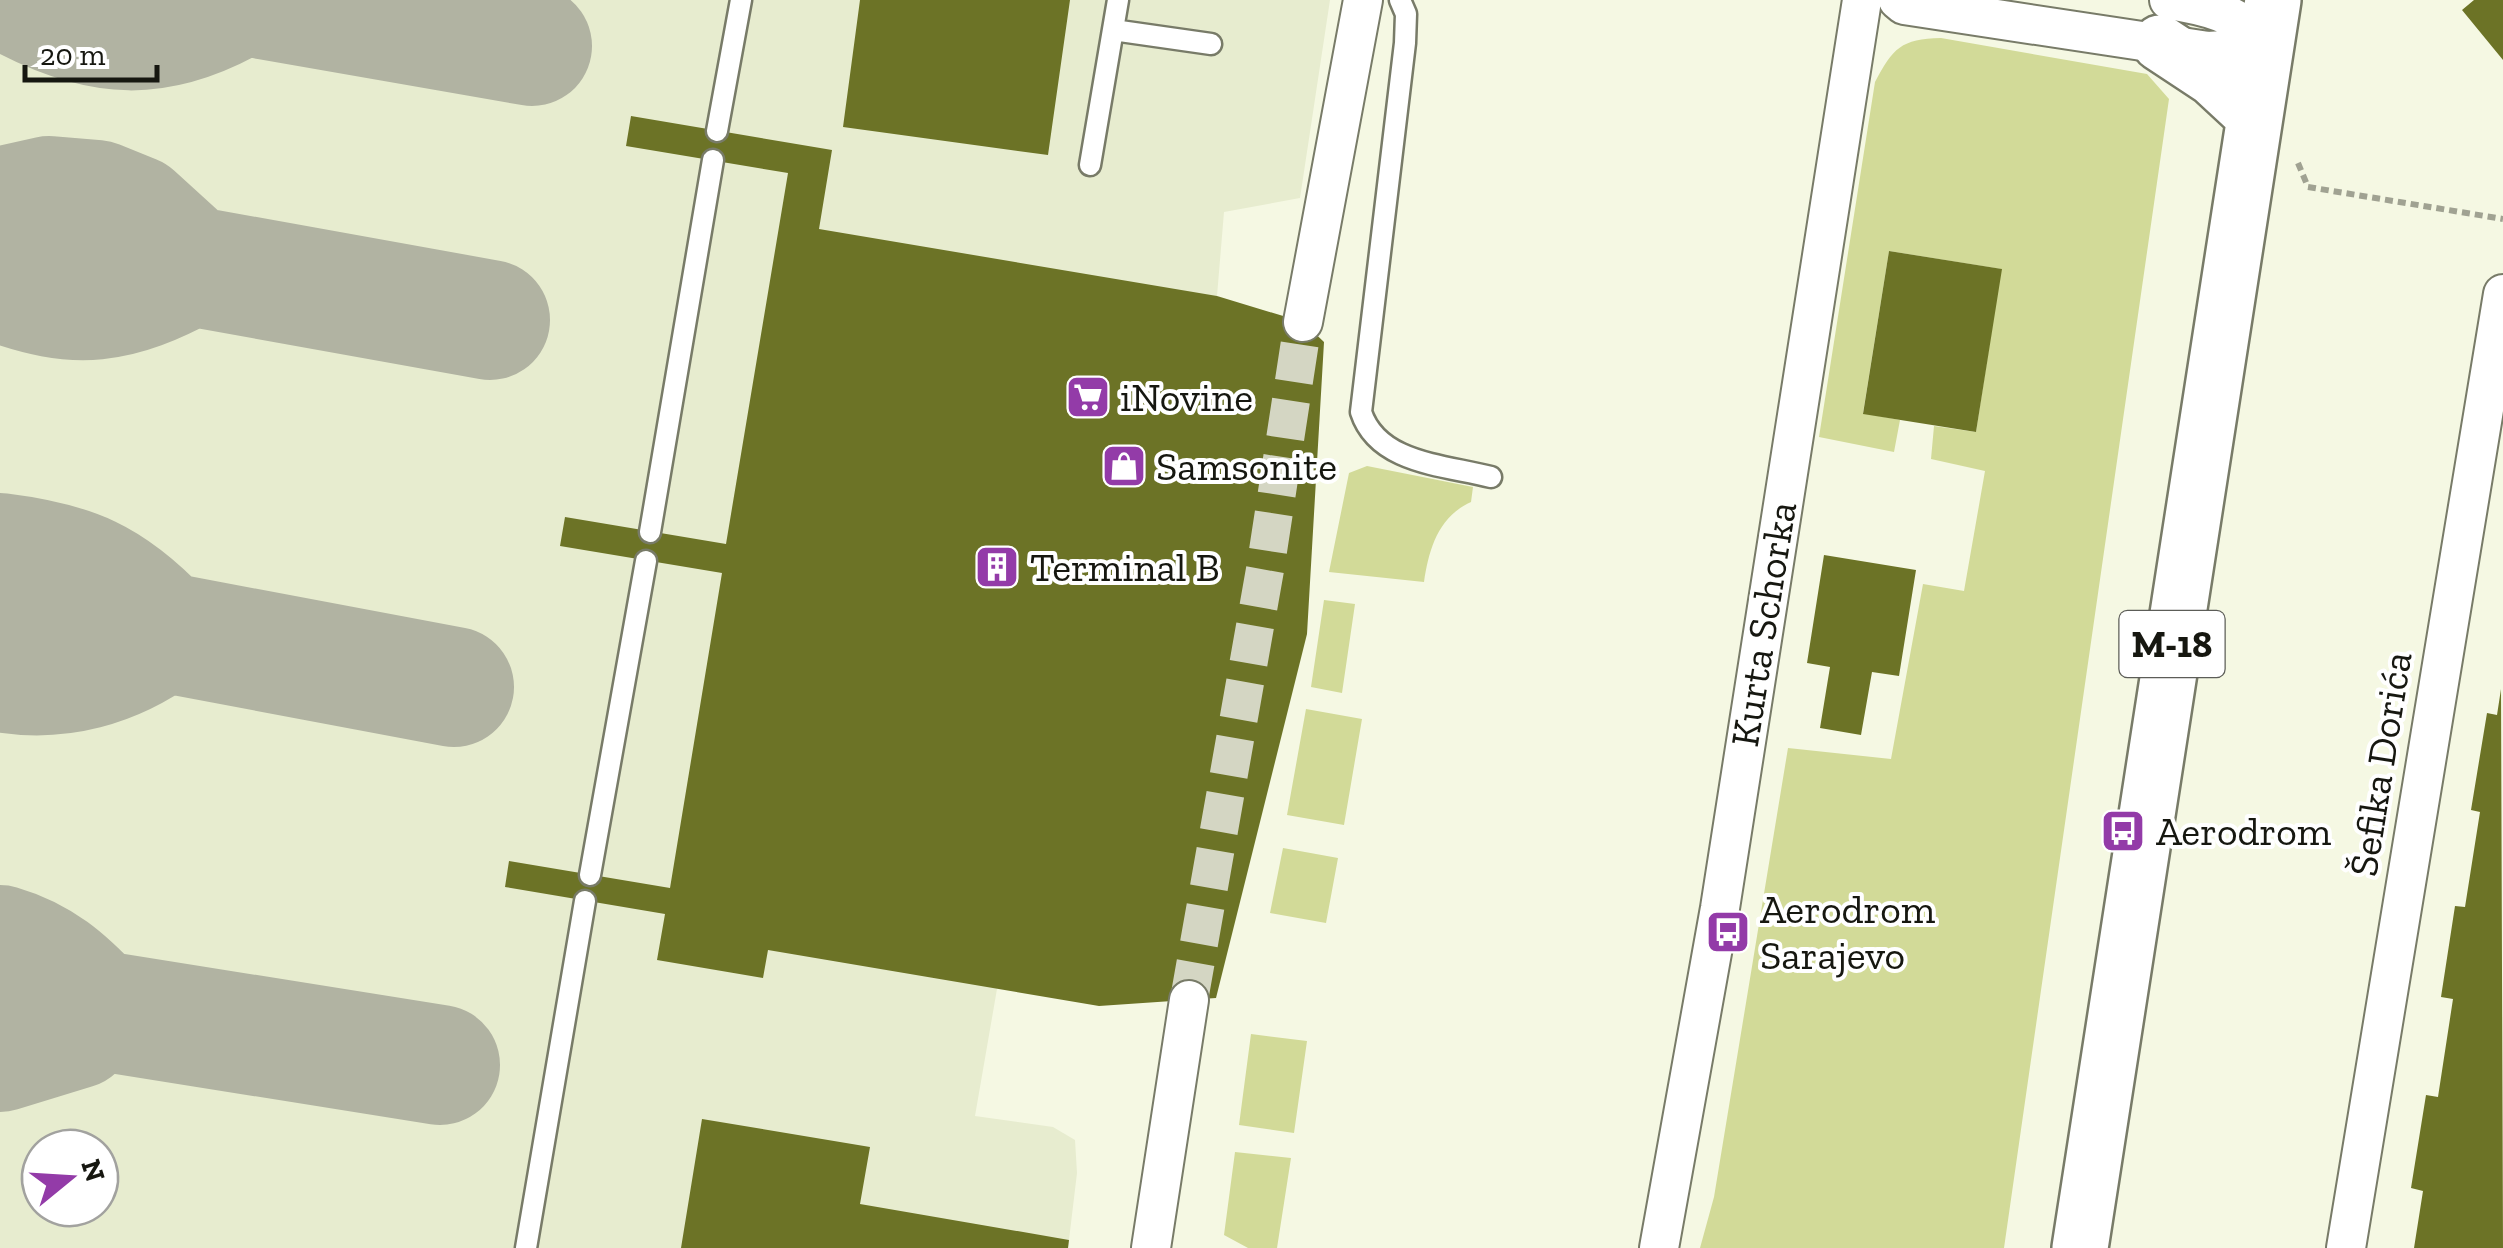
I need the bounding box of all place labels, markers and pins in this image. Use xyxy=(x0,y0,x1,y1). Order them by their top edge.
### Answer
place label: iNovine xyxy=(1120,373,1253,421)
supermarket icon: iNovine xyxy=(1065,374,1111,420)
place label: Samsonite xyxy=(1156,442,1337,490)
shop icon: Samsonite xyxy=(1101,443,1147,489)
place label: Terminal B xyxy=(1030,543,1220,591)
building icon: Terminal B xyxy=(974,544,1020,590)
place label: Aerodrom xyxy=(2156,807,2332,855)
bus stop icon: Aerodrom xyxy=(2100,808,2146,854)
place label: Aerodrom Sarajevo xyxy=(1760,885,1936,979)
bus stop icon: Aerodrom Sarajevo xyxy=(1705,909,1751,955)

